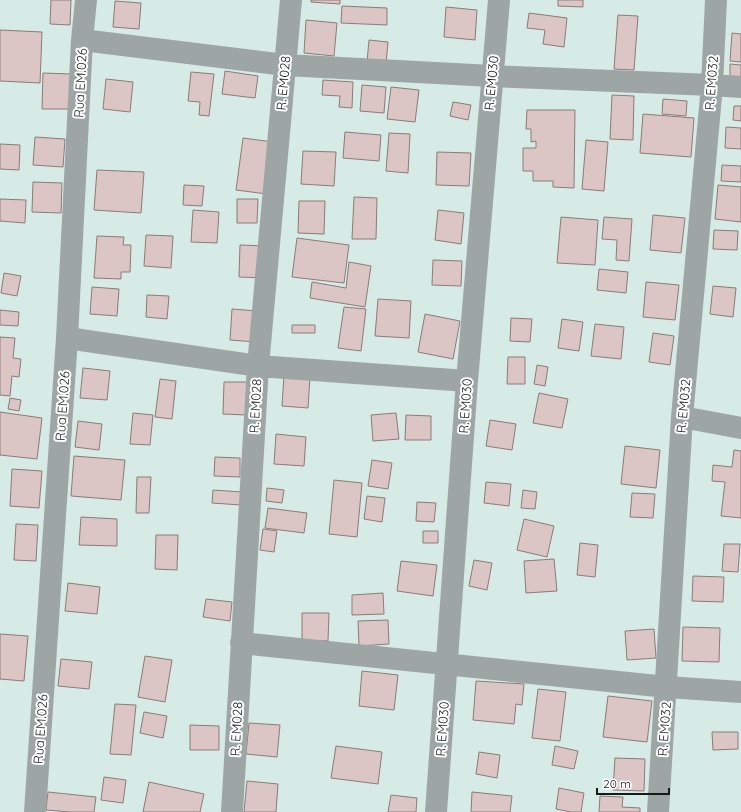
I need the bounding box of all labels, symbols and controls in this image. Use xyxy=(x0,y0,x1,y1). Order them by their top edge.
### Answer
street label: Rua EM.026 xyxy=(70,48,90,118)
street label: R. EM028 xyxy=(273,55,293,111)
street label: R. EM030 xyxy=(481,55,501,111)
street label: R. EM032 xyxy=(701,55,721,111)
street label: Rua EM.026 xyxy=(52,371,72,441)
street label: R. EM028 xyxy=(246,378,264,434)
street label: R. EM030 xyxy=(455,378,475,434)
street label: R. EM032 xyxy=(673,378,693,434)
street label: Rua EM.026 xyxy=(30,694,50,764)
street label: R. EM028 xyxy=(227,701,245,757)
street label: R. EM030 xyxy=(432,701,452,757)
street label: R. EM032 xyxy=(654,701,674,757)
scale bar xyxy=(597,770,669,796)
text: 20 m xyxy=(603,776,631,791)

